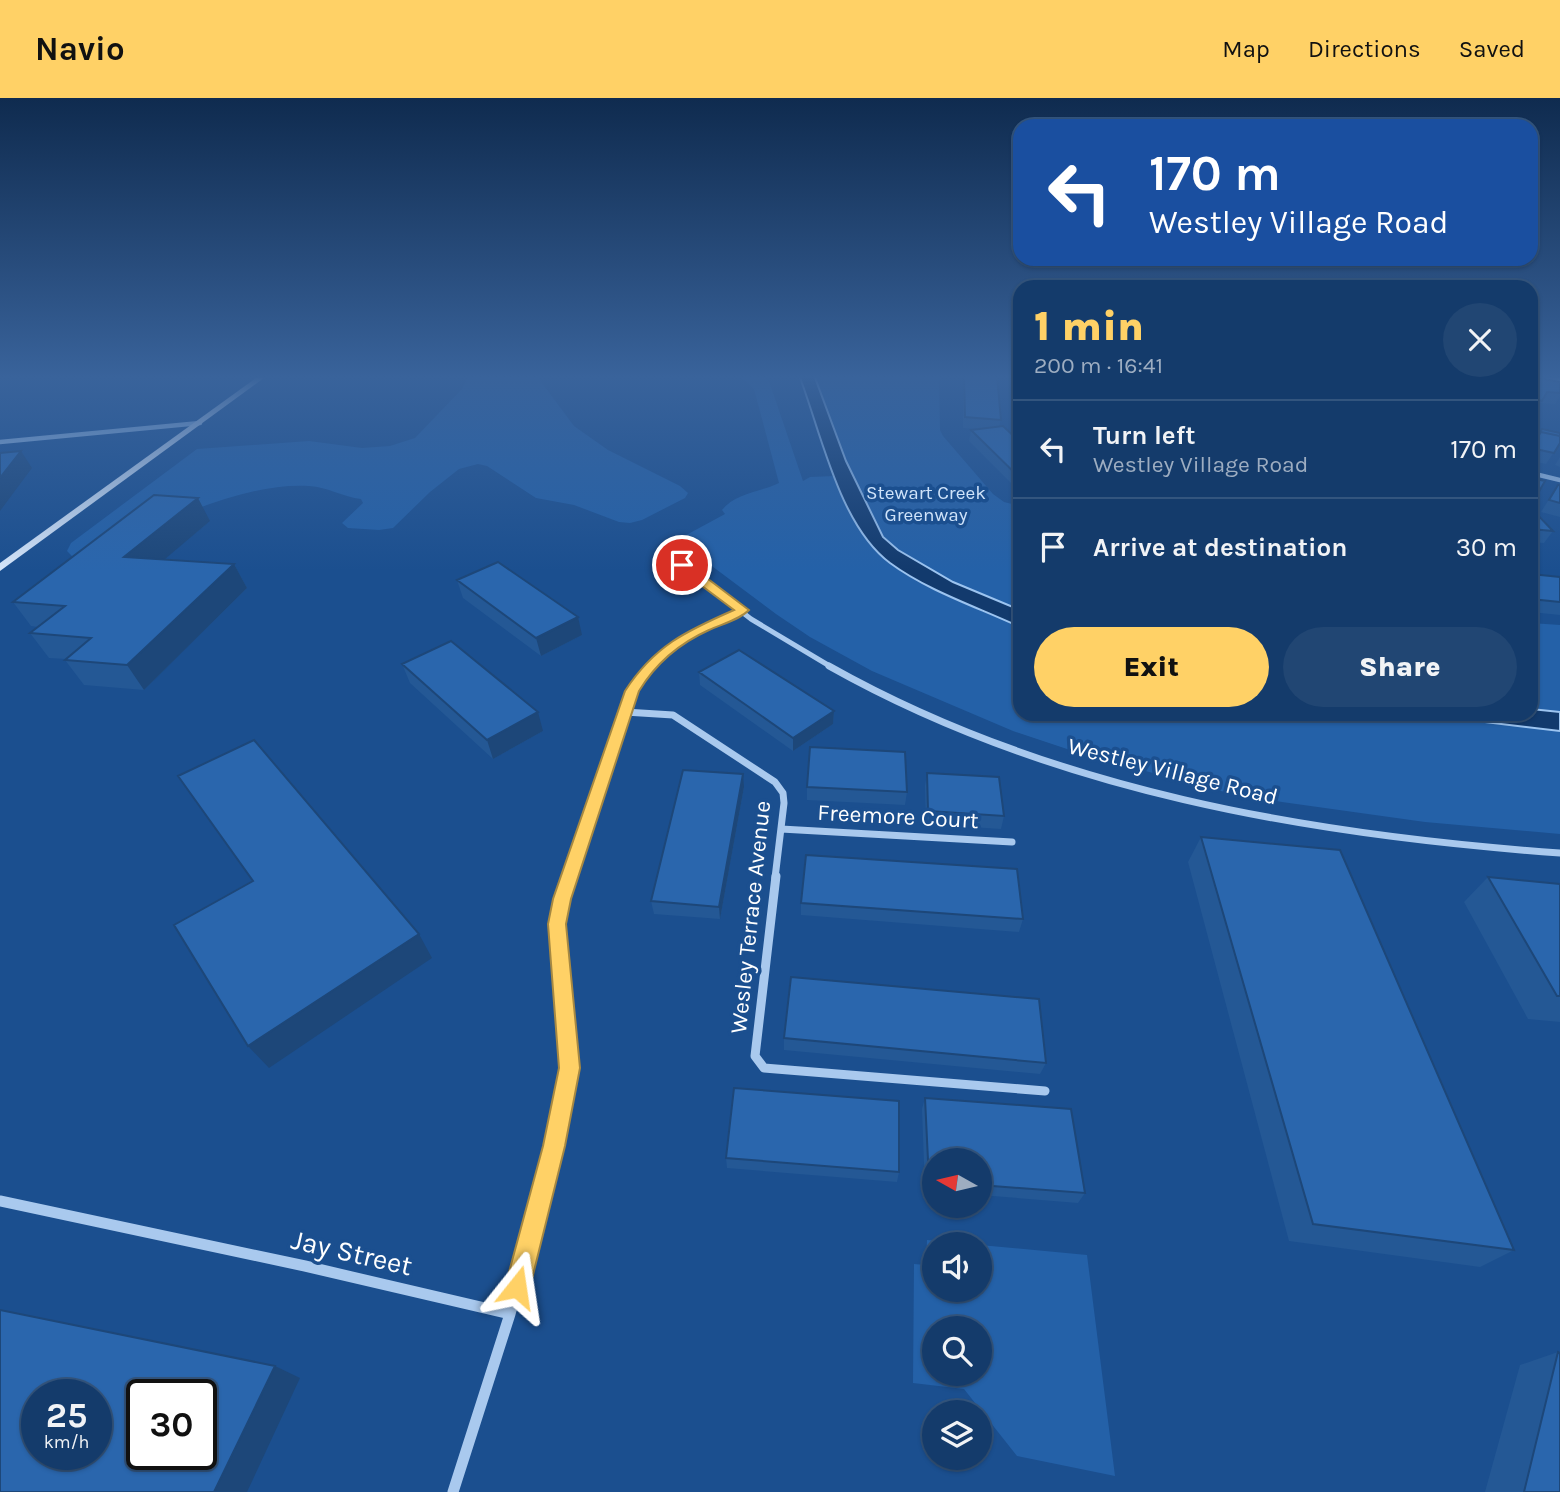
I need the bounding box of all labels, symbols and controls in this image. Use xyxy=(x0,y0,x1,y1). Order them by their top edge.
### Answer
text: Navio xyxy=(35,30,125,68)
text: Map xyxy=(1222,35,1270,63)
text: Directions xyxy=(1308,35,1421,63)
text: Saved xyxy=(1459,35,1525,63)
text: 170 m xyxy=(1149,145,1281,202)
icon: left xyxy=(1034,147,1125,238)
text: Westley Village Road xyxy=(1149,204,1449,241)
text: 1 min xyxy=(1034,301,1144,351)
button: close xyxy=(1443,303,1517,377)
text: 200 m · 16:41 xyxy=(1034,352,1163,379)
text: Turn left xyxy=(1093,420,1195,451)
icon: left xyxy=(1034,430,1072,468)
text: 170 m xyxy=(1450,434,1517,465)
text: Westley Village Road xyxy=(1093,451,1308,478)
park label: Stewart Creek Greenway xyxy=(866,482,986,526)
icon: arrive xyxy=(1034,528,1072,566)
text: Arrive at destination xyxy=(1093,532,1347,563)
text: 30 m xyxy=(1456,532,1517,563)
pin xyxy=(652,535,712,595)
icon: arrive xyxy=(663,546,701,584)
button: Exit xyxy=(1034,627,1269,707)
button: Share xyxy=(1283,627,1517,707)
street label: Westley Village Road xyxy=(1065,732,1281,811)
street label: Wesley Terrace Avenue xyxy=(725,799,776,1035)
street label: Freemore Court xyxy=(817,799,980,834)
north arrow xyxy=(922,1148,992,1218)
map controls xyxy=(922,1148,992,1470)
street label: Jay Street xyxy=(288,1223,416,1282)
button: sound xyxy=(922,1232,992,1302)
position arrow xyxy=(480,1250,554,1324)
button: search xyxy=(922,1316,992,1386)
speed limit sign: 30 xyxy=(126,1379,217,1470)
text: 25 xyxy=(46,1395,87,1436)
button: layers xyxy=(922,1400,992,1470)
text: km/h xyxy=(44,1431,89,1453)

